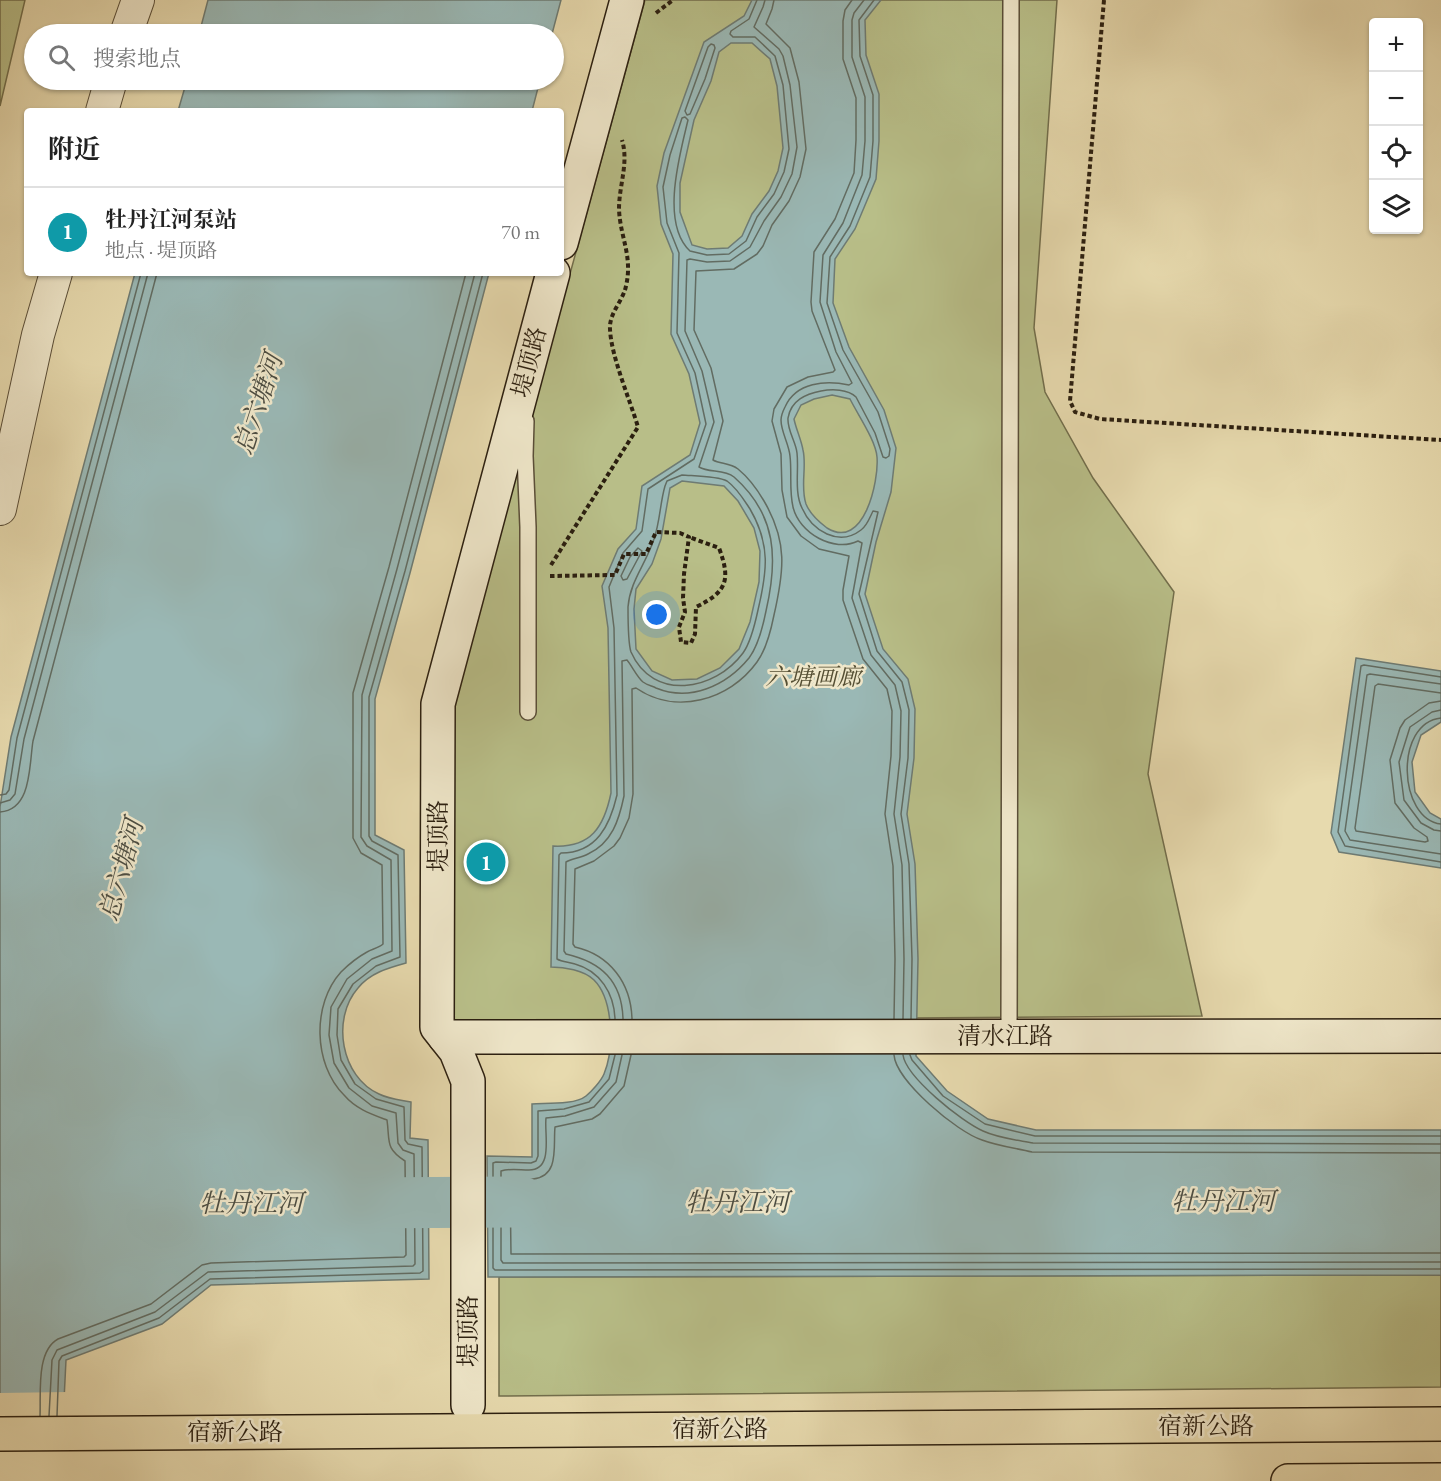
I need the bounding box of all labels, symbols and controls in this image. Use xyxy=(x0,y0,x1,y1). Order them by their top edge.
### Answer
map controls xyxy=(1369,18,1423,234)
button: + xyxy=(1369,18,1423,72)
search box xyxy=(24,24,564,90)
icon: search xyxy=(45,41,78,74)
text: 搜索地点 xyxy=(93,44,181,73)
button: − xyxy=(1369,72,1423,126)
button: locate xyxy=(1369,126,1423,180)
text: 附近 xyxy=(48,132,100,166)
button: layers xyxy=(1369,180,1423,234)
text: 牡丹江河泵站 xyxy=(105,205,237,234)
text: 1 xyxy=(62,219,73,245)
text: 70 m xyxy=(501,219,540,245)
text: 地点 · 堤顶路 xyxy=(105,237,217,263)
street label: 堤顶路 xyxy=(504,323,553,401)
water label: 总六塘河 xyxy=(226,345,291,459)
your location xyxy=(642,600,671,629)
park label: 六塘画廊 xyxy=(765,661,865,692)
street label: 堤顶路 xyxy=(422,800,453,872)
water label: 总六塘河 xyxy=(91,812,152,925)
pin: 1 xyxy=(466,840,506,884)
street label: 清水江路 xyxy=(957,1020,1053,1051)
water label: 牡丹江河 xyxy=(1171,1184,1279,1218)
water label: 牡丹江河 xyxy=(685,1185,793,1219)
water label: 牡丹江河 xyxy=(199,1186,307,1220)
street label: 堤顶路 xyxy=(452,1295,483,1367)
street label: 宿新公路 xyxy=(1158,1410,1254,1441)
street label: 宿新公路 xyxy=(672,1413,768,1444)
street label: 宿新公路 xyxy=(187,1416,283,1447)

